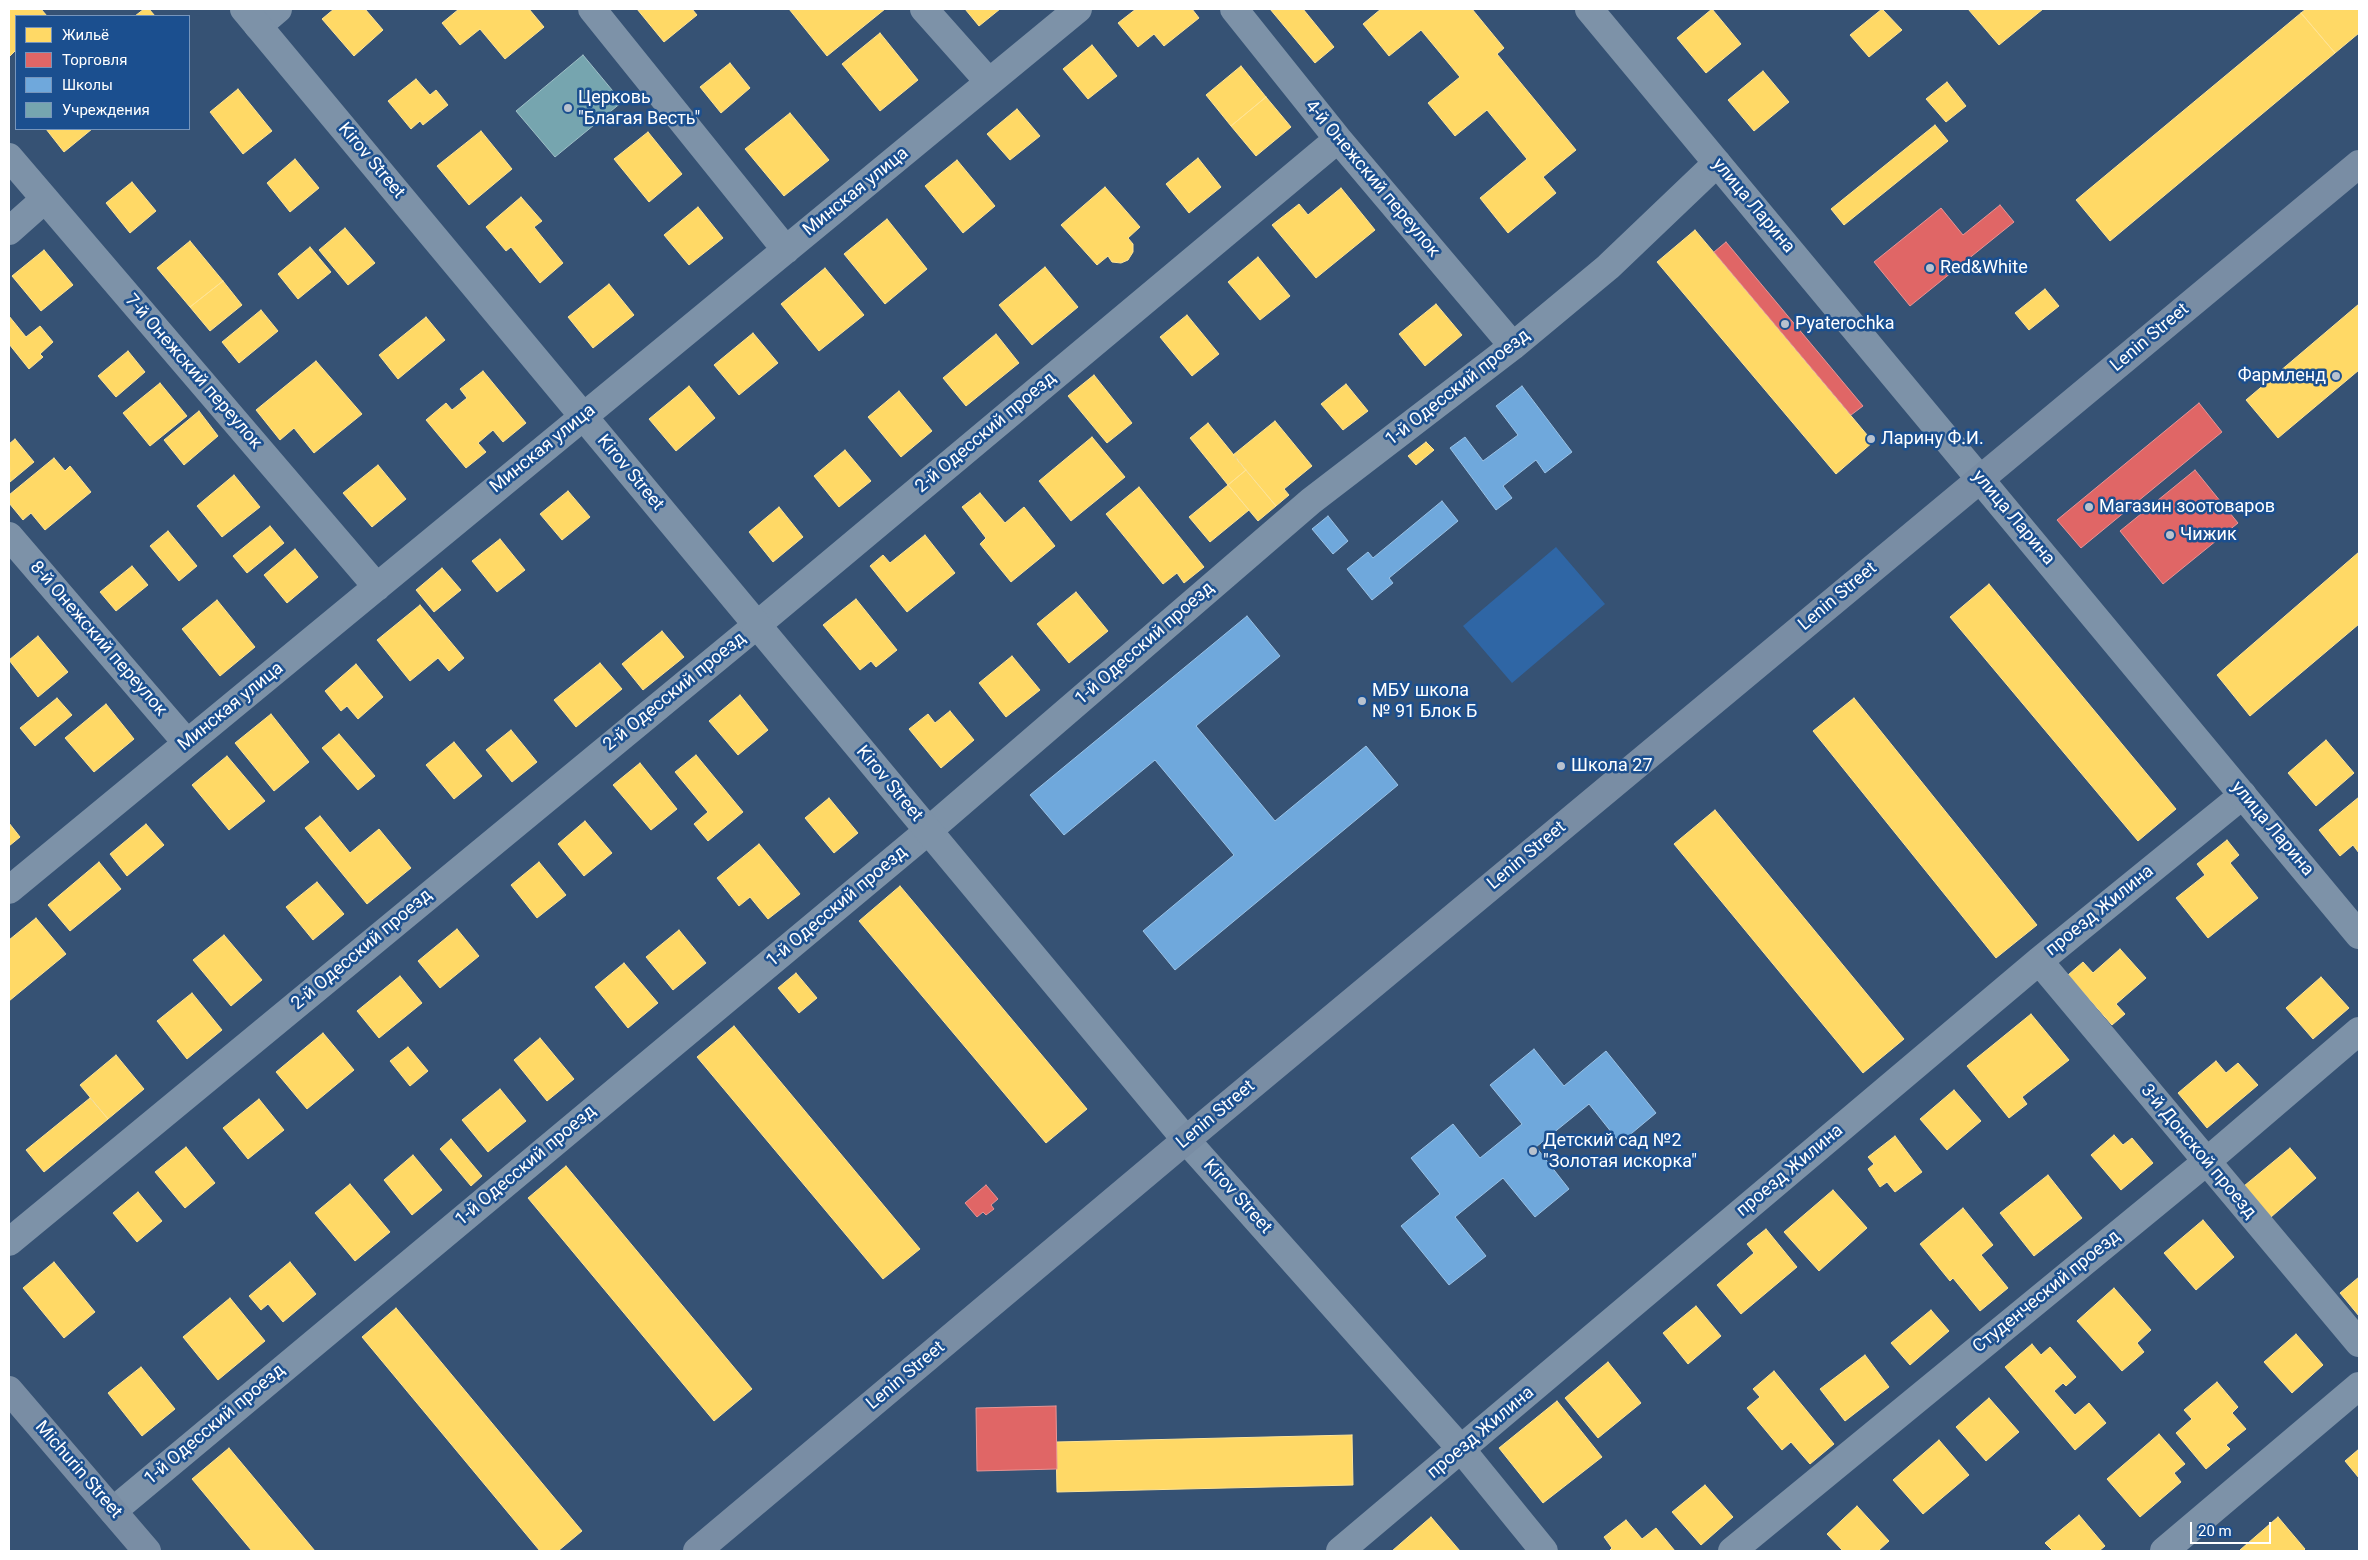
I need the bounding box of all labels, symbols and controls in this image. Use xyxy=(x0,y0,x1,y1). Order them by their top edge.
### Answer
legend xyxy=(15,15,190,130)
text: Жильё xyxy=(62,26,109,44)
text: Торговля xyxy=(62,51,127,69)
text: Школы xyxy=(62,76,113,94)
place label: Церковь "Благая Весть" xyxy=(578,87,700,130)
street label: 4-й Онежский переулок xyxy=(1300,96,1444,262)
text: Учреждения xyxy=(62,101,150,119)
marker: Церковь "Благая Весть" xyxy=(562,102,574,114)
street label: Kirov Street xyxy=(333,119,409,203)
street label: Минская улица xyxy=(799,143,913,241)
street label: улица Ларина xyxy=(1707,154,1799,258)
place label: Red&White xyxy=(1940,257,2028,279)
marker: Red&White xyxy=(1924,262,1936,274)
street label: 7-й Онежский переулок xyxy=(120,290,266,454)
street label: Lenin Street xyxy=(2106,299,2194,377)
place label: Pyaterochka xyxy=(1795,313,1895,335)
marker: Pyaterochka xyxy=(1779,318,1791,330)
street label: 1-й Одесский проезд xyxy=(1382,325,1534,451)
place label: Фармленд xyxy=(2238,365,2326,387)
street label: 2-й Одесский проезд xyxy=(911,368,1061,498)
marker: Фармленд xyxy=(2330,370,2342,382)
street label: Минская улица xyxy=(486,400,600,498)
place label: Ларину Ф.И. xyxy=(1881,428,1984,450)
street label: Kirov Street xyxy=(592,431,668,515)
marker: Ларину Ф.И. xyxy=(1865,433,1877,445)
street label: улица Ларина xyxy=(1967,466,2059,570)
place label: Магазин зоотоваров xyxy=(2099,496,2275,518)
marker: Магазин зоотоваров xyxy=(2083,501,2095,513)
place label: Чижик xyxy=(2180,524,2237,546)
marker: Чижик xyxy=(2164,529,2176,541)
street label: 8-й Онежский переулок xyxy=(25,557,171,721)
street label: Lenin Street xyxy=(1794,558,1882,636)
street label: 1-й Одесский проезд xyxy=(1071,578,1219,710)
street label: 2-й Одесский проезд xyxy=(599,628,751,756)
street label: Минская улица xyxy=(174,658,288,756)
place label: МБУ школа № 91 Блок Б xyxy=(1372,680,1477,722)
marker: МБУ школа № 91 Блок Б xyxy=(1356,695,1368,707)
street label: Kirov Street xyxy=(851,742,927,826)
place label: Школа 27 xyxy=(1571,755,1653,777)
marker: Школа 27 xyxy=(1555,760,1567,772)
street label: улица Ларина xyxy=(2226,777,2318,881)
street label: Lenin Street xyxy=(1483,817,1571,895)
street label: 1-й Одесский проезд xyxy=(762,842,912,972)
street label: проезд Жилина xyxy=(2042,861,2158,961)
street label: 2-й Одесский проезд xyxy=(287,885,437,1015)
street label: Lenin Street xyxy=(1172,1076,1260,1154)
street label: 3-й Донской проезд xyxy=(2136,1081,2260,1223)
street label: 1-й Одесский проезд xyxy=(451,1101,601,1231)
street label: проезд Жилина xyxy=(1732,1120,1848,1222)
place label: Детский сад №2 "Золотая искорка" xyxy=(1543,1130,1697,1172)
marker: Детский сад №2 "Золотая искорка" xyxy=(1527,1145,1539,1157)
street label: Kirov Street xyxy=(1198,1155,1276,1239)
street label: Студенческий проезд xyxy=(1969,1226,2125,1358)
street label: Lenin Street xyxy=(862,1337,950,1415)
street label: 1-й Одесский проезд xyxy=(140,1360,290,1490)
street label: проезд Жилина xyxy=(1423,1382,1539,1484)
street label: Michurin Street xyxy=(30,1417,126,1523)
scale bar xyxy=(2193,1512,2274,1544)
text: 20 m xyxy=(2198,1522,2232,1540)

